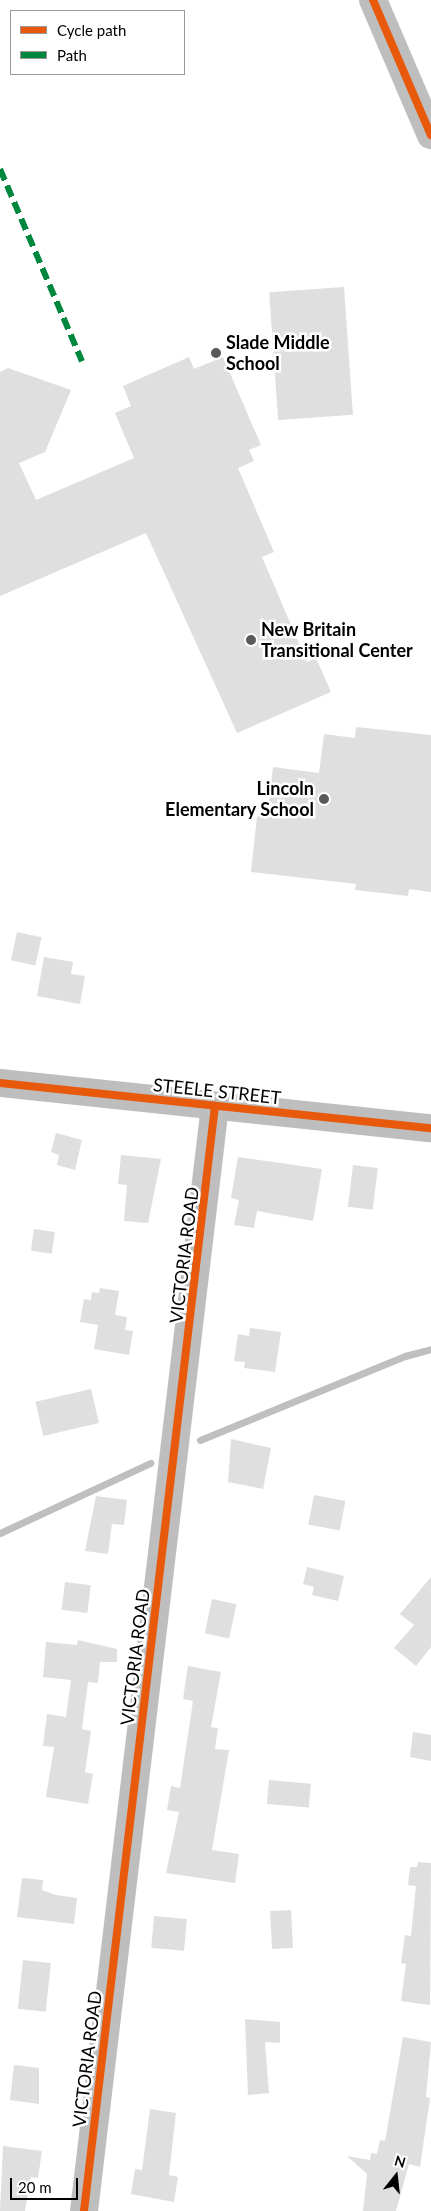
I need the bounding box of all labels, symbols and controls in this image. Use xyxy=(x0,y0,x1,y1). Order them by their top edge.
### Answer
legend xyxy=(10,10,185,75)
text: Cycle path xyxy=(57,21,126,39)
text: Path xyxy=(57,46,87,64)
place label: Slade Middle School xyxy=(226,332,330,374)
marker: Slade Middle School xyxy=(210,347,222,359)
place label: New Britain Transitional Center xyxy=(261,619,413,662)
marker: New Britain Transitional Center xyxy=(245,634,257,646)
place label: Lincoln Elementary School xyxy=(165,778,314,821)
marker: Lincoln Elementary School xyxy=(318,793,330,805)
street label: STEELE STREET xyxy=(152,1074,282,1108)
street label: VICTORIA ROAD xyxy=(165,1185,203,1325)
street label: VICTORIA ROAD xyxy=(116,1587,154,1727)
street label: VICTORIA ROAD xyxy=(68,1989,106,2129)
north arrow xyxy=(371,2151,421,2201)
text: N xyxy=(393,2151,408,2171)
scale bar xyxy=(12,2168,80,2200)
text: 20 m xyxy=(18,2178,52,2196)

